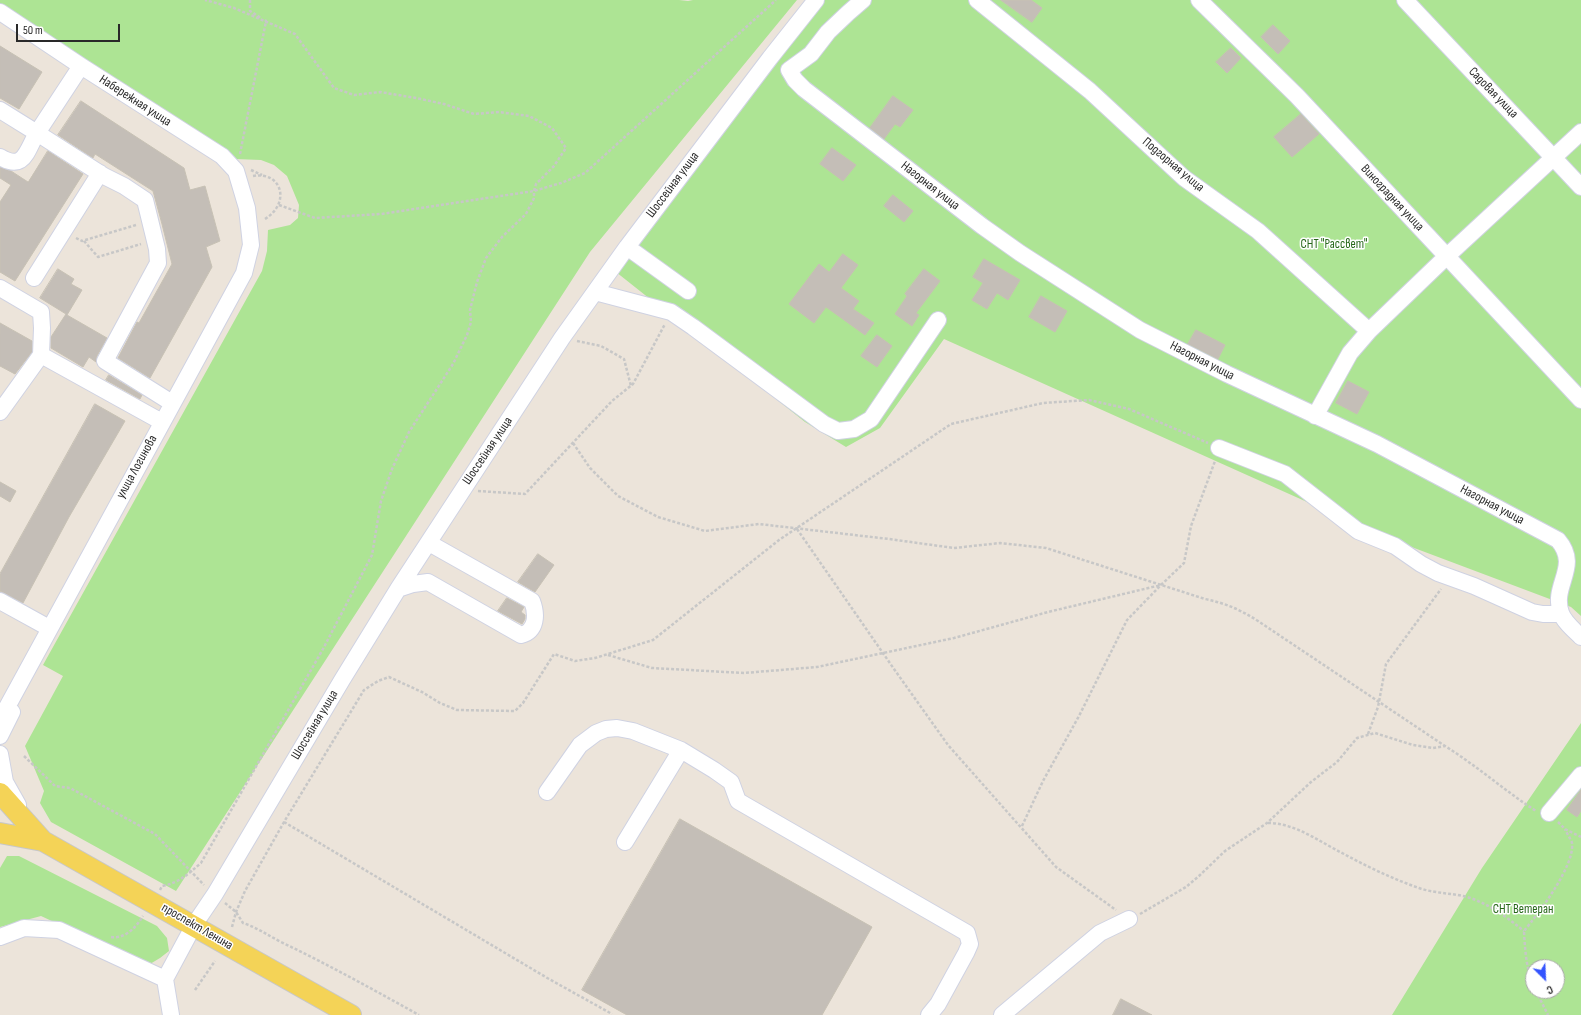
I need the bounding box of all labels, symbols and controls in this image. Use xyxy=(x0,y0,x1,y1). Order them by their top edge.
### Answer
scale bar xyxy=(18,16,122,42)
text: 50 m xyxy=(23,23,43,38)
street label: Садовая улица xyxy=(1465,64,1521,122)
street label: Набережная улица xyxy=(96,72,174,130)
street label: Подгорная улица xyxy=(1139,135,1207,195)
street label: Шоссейная улица xyxy=(643,149,703,221)
street label: Нагорная улица xyxy=(898,158,962,214)
street label: Виноградная улица xyxy=(1357,161,1427,235)
park label: СНТ "Рассвет" xyxy=(1300,237,1368,253)
street label: Нагорная улица xyxy=(1167,338,1237,384)
street label: Шоссейная улица xyxy=(460,414,516,488)
street label: улица Логинова xyxy=(113,433,161,501)
street label: Нагорная улица xyxy=(1457,482,1527,528)
street label: Шоссейная улица xyxy=(288,687,342,763)
street label: проспект Ленина xyxy=(159,900,235,954)
park label: СНТ Ветеран xyxy=(1493,902,1553,918)
north arrow xyxy=(1525,959,1565,999)
text: С xyxy=(1544,982,1555,997)

